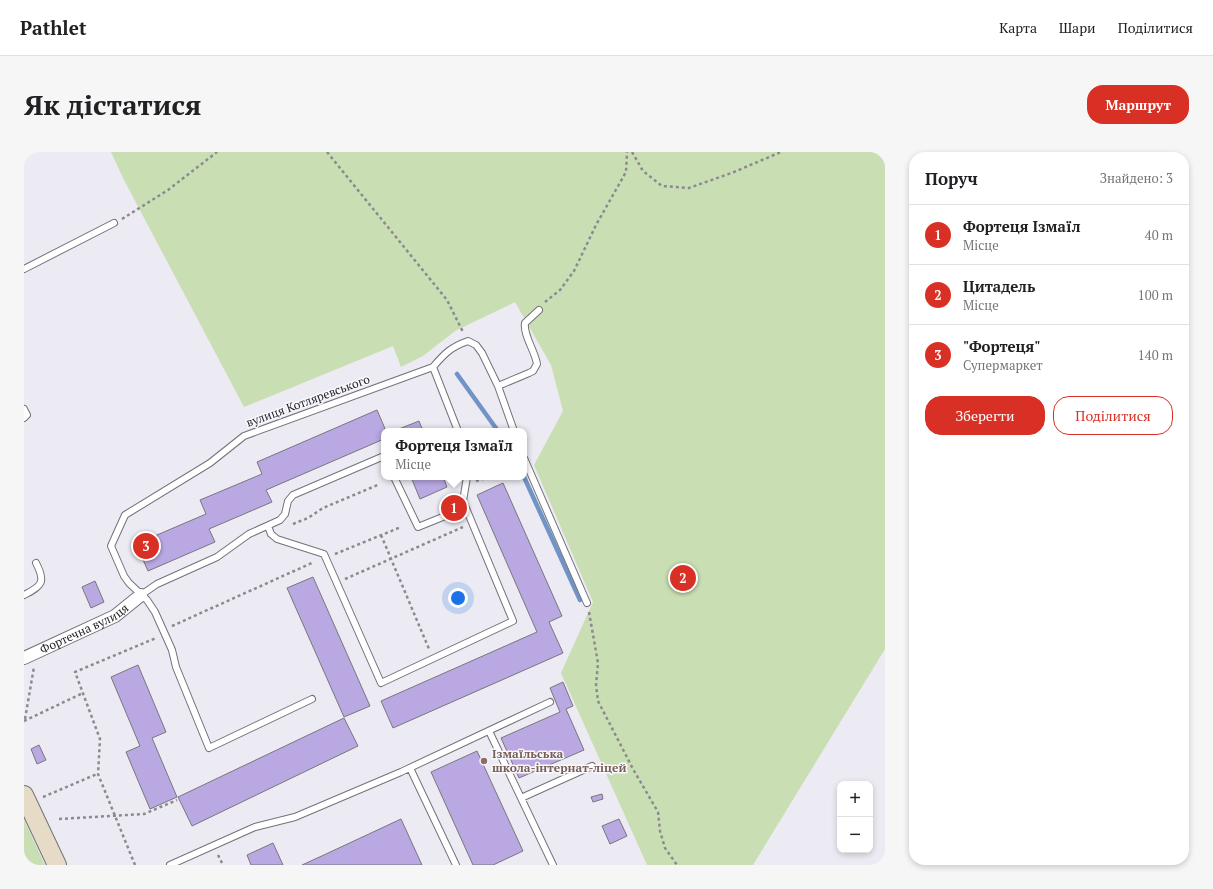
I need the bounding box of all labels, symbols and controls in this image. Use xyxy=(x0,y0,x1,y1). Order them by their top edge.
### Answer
text: Pathlet xyxy=(20,15,86,40)
text: Карта xyxy=(999,18,1037,37)
text: Шари xyxy=(1059,18,1096,37)
text: Поділитися xyxy=(1118,18,1193,37)
button: Маршрут xyxy=(1087,85,1189,124)
text: Як дістатися xyxy=(24,86,201,123)
text: Поруч xyxy=(925,167,978,190)
text: Знайдено: 3 xyxy=(1100,169,1173,187)
text: Фортеця Ізмаїл xyxy=(963,216,1080,236)
text: 1 xyxy=(934,226,942,244)
text: 40 m xyxy=(1145,226,1173,244)
text: Місце xyxy=(963,236,999,254)
text: Цитадель xyxy=(963,276,1035,296)
text: 2 xyxy=(934,286,942,304)
text: 100 m xyxy=(1138,286,1173,304)
text: Місце xyxy=(963,296,999,314)
text: "Фортеця" xyxy=(963,336,1041,356)
text: 3 xyxy=(934,346,942,364)
text: 140 m xyxy=(1138,346,1173,364)
text: Супермаркет xyxy=(963,356,1043,374)
street label: вулиця Котляревського xyxy=(244,371,372,430)
button: Зберегти xyxy=(925,396,1045,435)
button: Поділитися xyxy=(1053,396,1173,435)
popup xyxy=(381,428,527,480)
text: Фортеця Ізмаїл xyxy=(395,435,513,455)
text: Місце xyxy=(395,455,431,473)
pin: 1 xyxy=(441,493,467,523)
pin: 3 xyxy=(133,531,159,561)
pin: 2 xyxy=(670,563,696,593)
your location xyxy=(448,588,468,608)
street label: Фортечна вулиця xyxy=(37,600,131,657)
place label: Ізмаїльська школа-інтернат-ліцей xyxy=(492,746,627,775)
marker: Ізмаїльська школа-інтернат-ліцей xyxy=(479,756,489,766)
map controls xyxy=(837,781,873,853)
button: + xyxy=(837,781,873,817)
button: − xyxy=(837,817,873,853)

